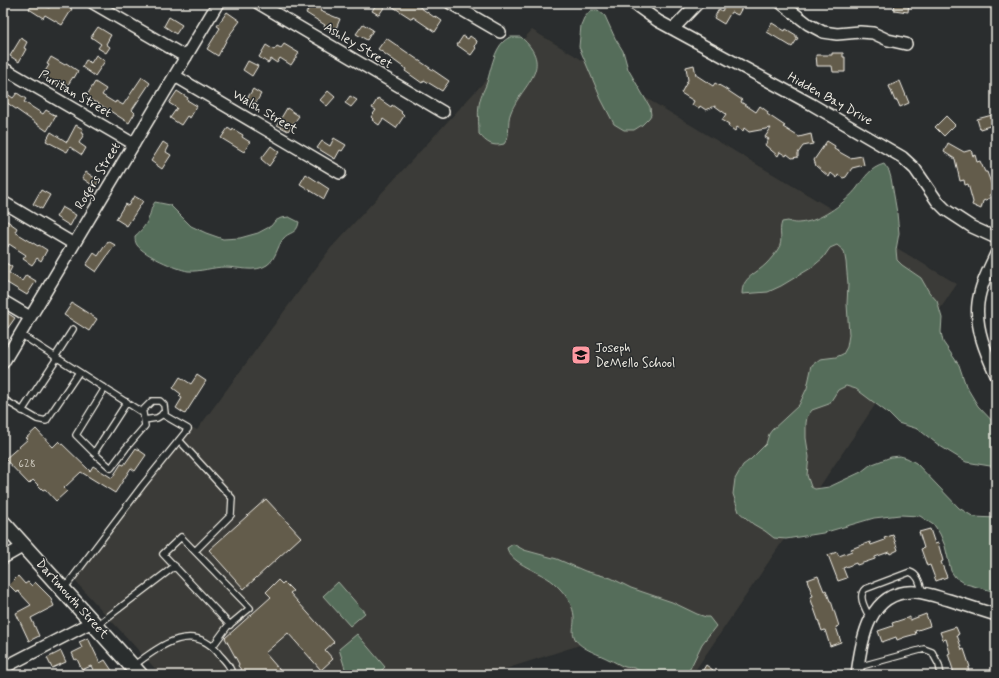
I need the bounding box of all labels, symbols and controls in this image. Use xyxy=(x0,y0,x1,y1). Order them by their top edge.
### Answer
street label: Ashley Street xyxy=(321,19,395,73)
street label: Puritan Street xyxy=(36,66,115,122)
street label: Hidden Bay Drive xyxy=(784,69,876,129)
street label: Walsh Street xyxy=(229,86,301,138)
street label: Rogers Street xyxy=(71,139,126,214)
place label: Joseph DeMello School xyxy=(595,340,675,372)
school or university icon: Joseph DeMello School xyxy=(570,344,592,366)
house number: 628 xyxy=(18,457,36,471)
street label: Dartmouth Street xyxy=(32,556,113,643)

